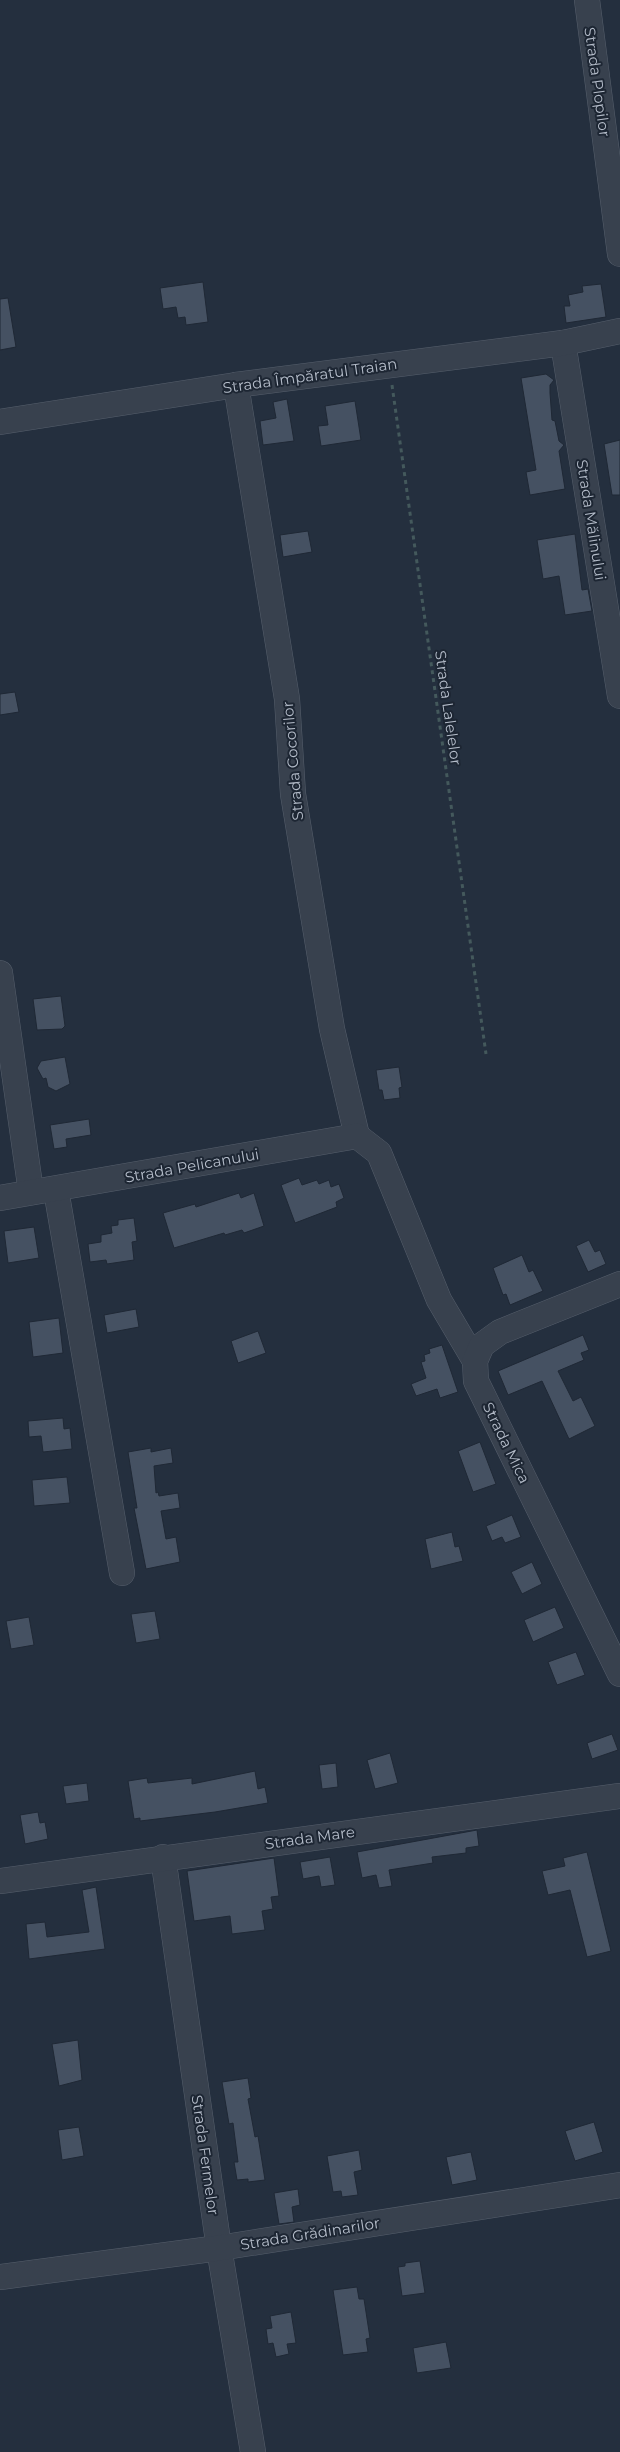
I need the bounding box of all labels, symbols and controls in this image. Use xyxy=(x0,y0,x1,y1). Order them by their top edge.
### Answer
street label: Strada Plopilor xyxy=(580,26,615,138)
street label: Strada Împăratul Traian xyxy=(221,354,398,397)
street label: Strada Mălinului xyxy=(573,458,610,582)
street label: Strada Lalelelor xyxy=(431,649,466,767)
street label: Strada Cocorilor xyxy=(278,701,307,821)
street label: Strada Pelicanului xyxy=(123,1144,260,1187)
street label: Strada Mica xyxy=(479,1399,534,1487)
street label: Strada Mare xyxy=(264,1822,356,1853)
street label: Strada Fermelor xyxy=(188,2094,223,2216)
street label: Strada Grădinarilor xyxy=(239,2213,381,2254)

